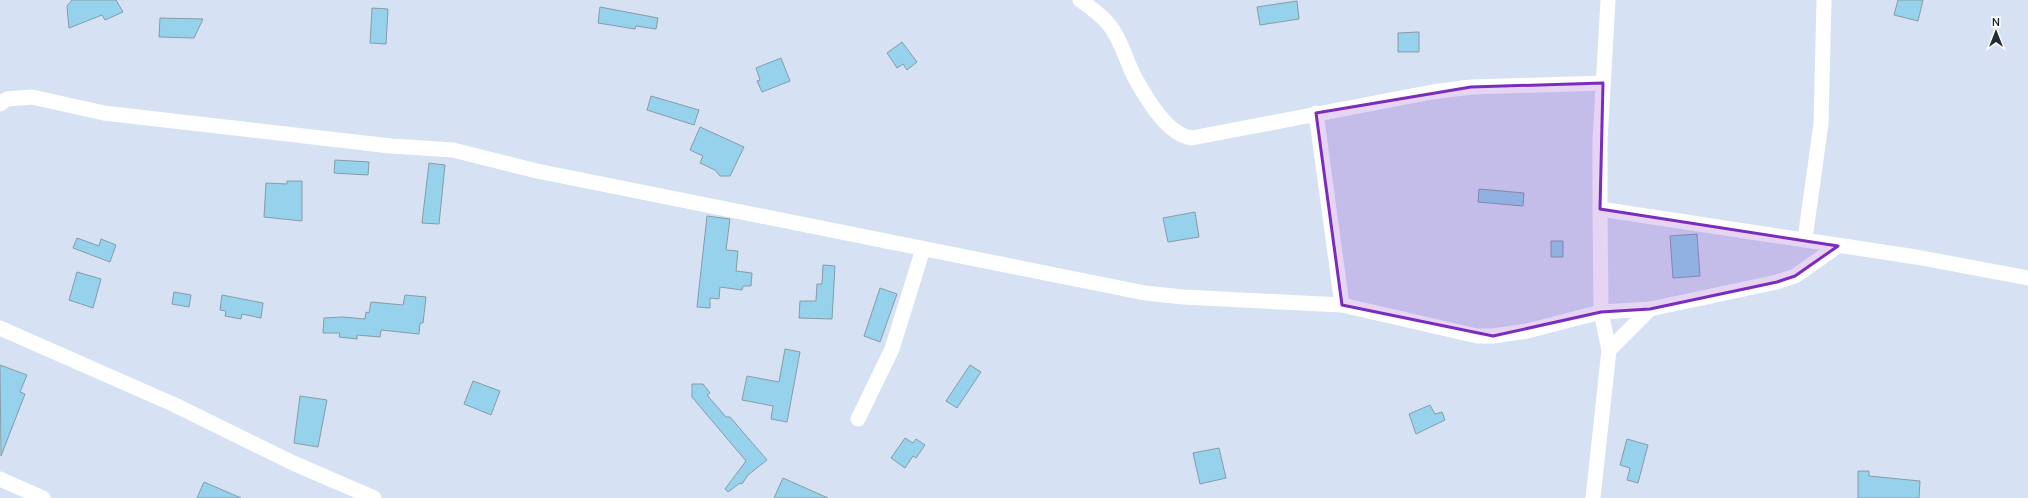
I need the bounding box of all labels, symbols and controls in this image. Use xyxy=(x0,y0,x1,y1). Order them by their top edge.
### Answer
north arrow xyxy=(1976,12,2016,52)
text: N xyxy=(1992,14,2000,29)

